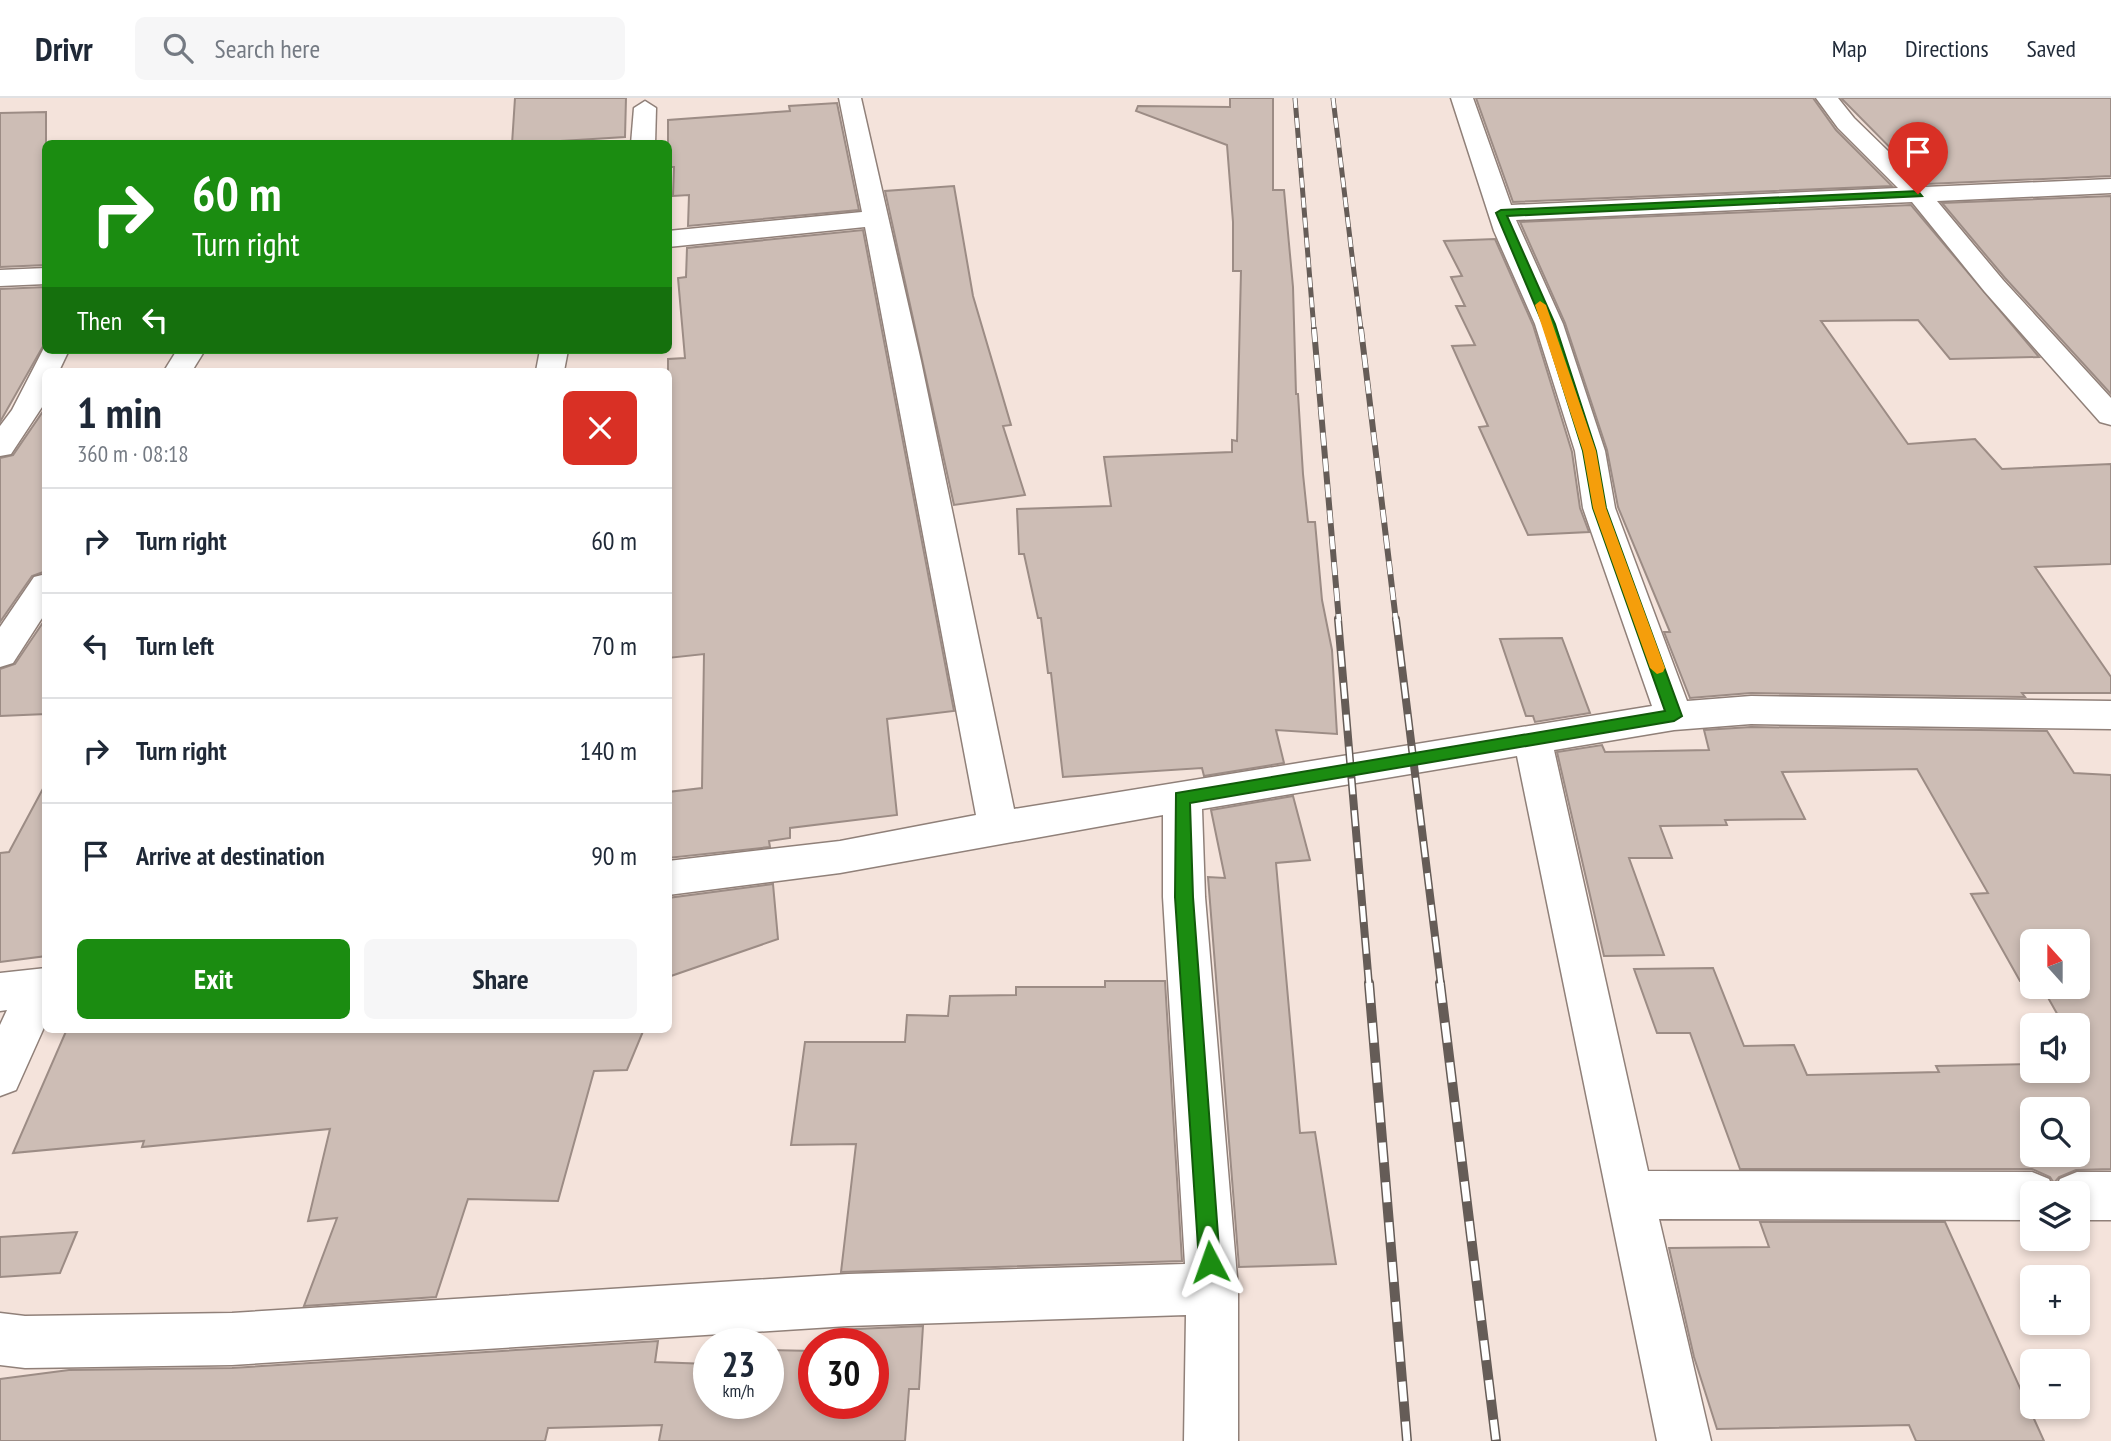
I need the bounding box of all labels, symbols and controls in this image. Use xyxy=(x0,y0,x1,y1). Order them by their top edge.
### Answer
search box xyxy=(135,17,625,80)
text: Drivr xyxy=(35,27,93,70)
icon: search xyxy=(159,29,197,67)
text: Search here xyxy=(215,32,320,65)
text: Map xyxy=(1832,33,1867,64)
text: Directions xyxy=(1905,33,1989,64)
text: Saved xyxy=(2027,33,2076,64)
pin xyxy=(1888,122,1948,194)
icon: arrive xyxy=(1899,133,1937,171)
text: 60 m xyxy=(192,161,281,225)
icon: right xyxy=(77,168,168,259)
text: Turn right xyxy=(192,223,300,265)
icon: left xyxy=(136,301,174,339)
text: Then xyxy=(77,304,122,337)
text: 1 min xyxy=(77,385,162,440)
button: close xyxy=(563,391,637,465)
text: 360 m · 08:18 xyxy=(77,439,189,468)
icon: right xyxy=(77,522,115,560)
text: Turn right xyxy=(136,524,227,557)
text: 60 m xyxy=(591,524,637,557)
icon: left xyxy=(77,627,115,665)
text: Turn left xyxy=(136,629,214,662)
text: 70 m xyxy=(591,629,637,662)
icon: right xyxy=(77,732,115,770)
text: Turn right xyxy=(136,734,227,767)
text: 140 m xyxy=(579,734,637,767)
icon: arrive xyxy=(77,837,115,875)
text: Arrive at destination xyxy=(136,839,325,872)
text: 90 m xyxy=(591,839,637,872)
north arrow xyxy=(2020,929,2090,999)
map controls xyxy=(2020,929,2090,1419)
button: Exit xyxy=(77,939,350,1019)
button: Share xyxy=(364,939,637,1019)
button: sound xyxy=(2020,1013,2090,1083)
button: search xyxy=(2020,1097,2090,1167)
button: layers xyxy=(2020,1181,2090,1251)
position arrow xyxy=(1173,1225,1247,1299)
button: + xyxy=(2020,1265,2090,1335)
speed limit sign: 30 xyxy=(798,1328,889,1419)
text: 23 xyxy=(722,1341,755,1387)
button: − xyxy=(2020,1349,2090,1419)
text: km/h xyxy=(723,1379,754,1402)

